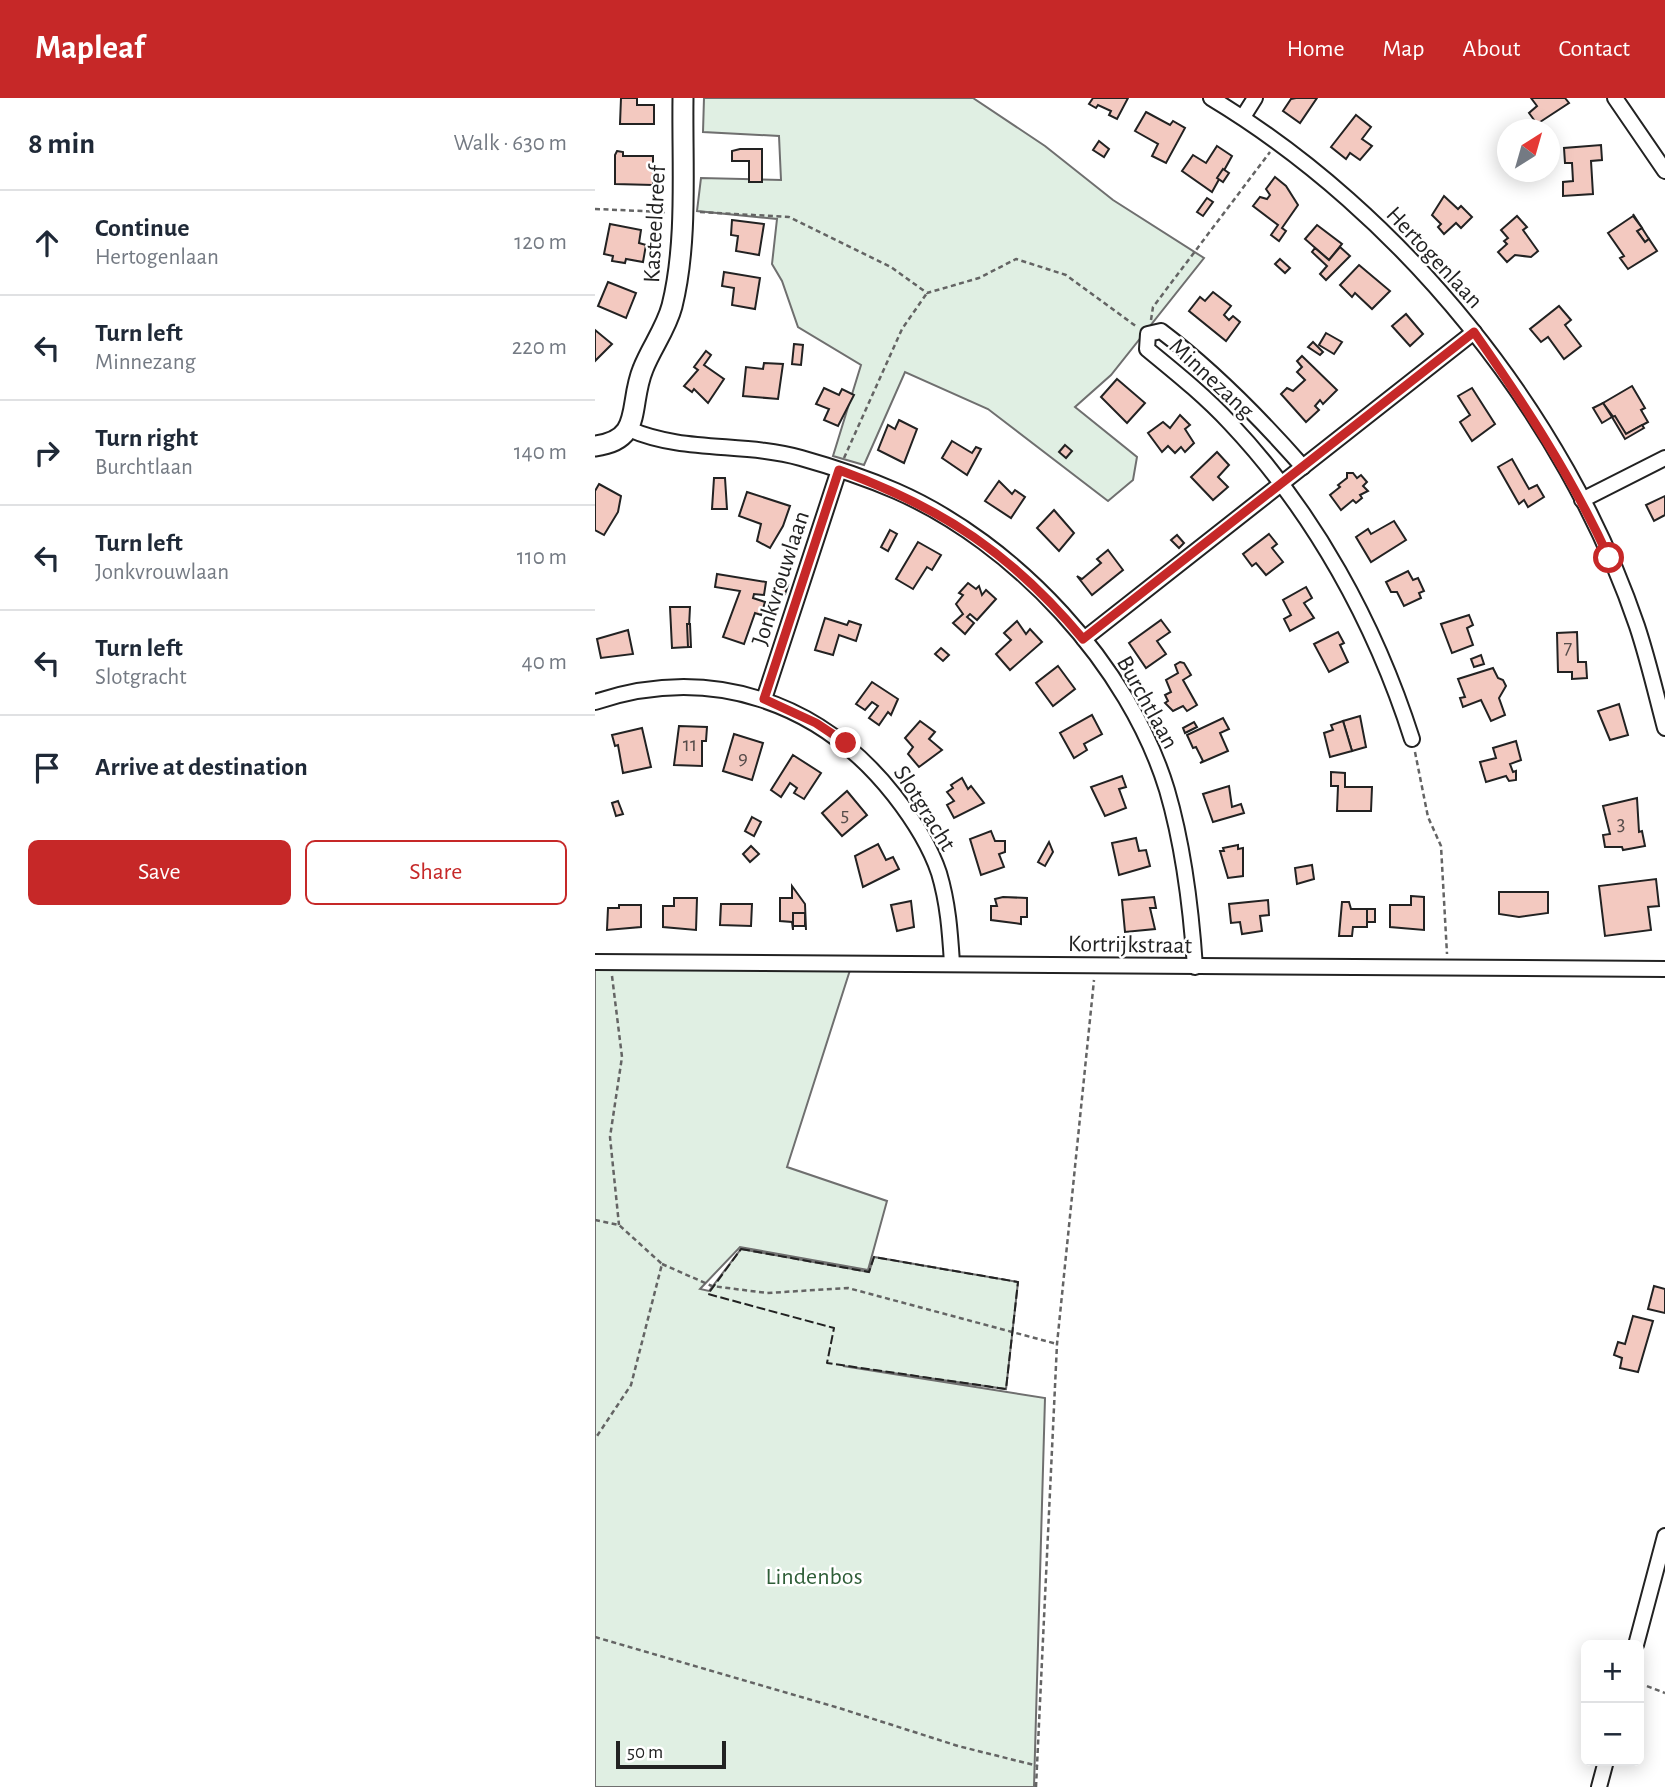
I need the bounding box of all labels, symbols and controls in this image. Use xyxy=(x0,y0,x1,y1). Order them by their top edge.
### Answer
text: Mapleaf xyxy=(35,32,145,65)
text: Home xyxy=(1287,37,1345,61)
text: Map xyxy=(1383,37,1425,61)
text: About xyxy=(1463,37,1520,61)
text: Contact xyxy=(1558,37,1630,61)
north arrow xyxy=(1497,119,1560,182)
text: 8 min xyxy=(28,129,95,159)
text: Walk · 630 m xyxy=(453,132,567,155)
street label: Kasteeldreef xyxy=(640,163,670,283)
street label: Hertogenlaan xyxy=(1381,202,1487,313)
text: Continue xyxy=(95,215,190,241)
icon: ahead xyxy=(28,224,66,262)
text: 120 m xyxy=(514,231,567,254)
text: Hertogenlaan xyxy=(95,246,219,269)
text: Turn left xyxy=(95,320,183,346)
icon: left xyxy=(28,329,66,367)
street label: Minnezang xyxy=(1165,334,1258,424)
text: 220 m xyxy=(512,336,567,359)
text: Minnezang xyxy=(95,351,196,374)
text: Turn right xyxy=(95,425,198,451)
icon: right xyxy=(28,434,66,472)
text: 140 m xyxy=(514,441,567,464)
text: Burchtlaan xyxy=(95,456,193,479)
street label: Jonkvrouwlaan xyxy=(748,508,814,649)
text: Turn left xyxy=(95,530,183,556)
icon: left xyxy=(28,539,66,577)
route start xyxy=(1593,542,1624,573)
text: 110 m xyxy=(517,546,567,569)
text: Jonkvrouwlaan xyxy=(95,561,229,584)
text: Turn left xyxy=(95,635,183,661)
house number: 7 xyxy=(1564,637,1573,658)
icon: left xyxy=(28,644,66,682)
text: 40 m xyxy=(522,651,567,674)
street label: Burchtlaan xyxy=(1112,652,1182,753)
text: Slotgracht xyxy=(95,666,187,689)
route end xyxy=(830,727,861,758)
house number: 11 xyxy=(683,734,697,755)
house number: 9 xyxy=(738,747,748,768)
icon: arrive xyxy=(28,749,66,787)
text: Arrive at destination xyxy=(95,754,308,780)
street label: Slotgracht xyxy=(889,762,960,856)
house number: 5 xyxy=(841,804,849,825)
house number: 3 xyxy=(1617,813,1625,834)
button: Save xyxy=(28,840,291,905)
button: Share xyxy=(305,840,567,905)
street label: Kortrijkstraat xyxy=(1068,932,1193,958)
park label: Lindenbos xyxy=(765,1565,863,1589)
map controls xyxy=(1581,1640,1644,1766)
button: + xyxy=(1581,1640,1644,1703)
button: − xyxy=(1581,1703,1644,1766)
scale bar xyxy=(616,1738,726,1770)
text: 50 m xyxy=(627,1743,663,1762)

